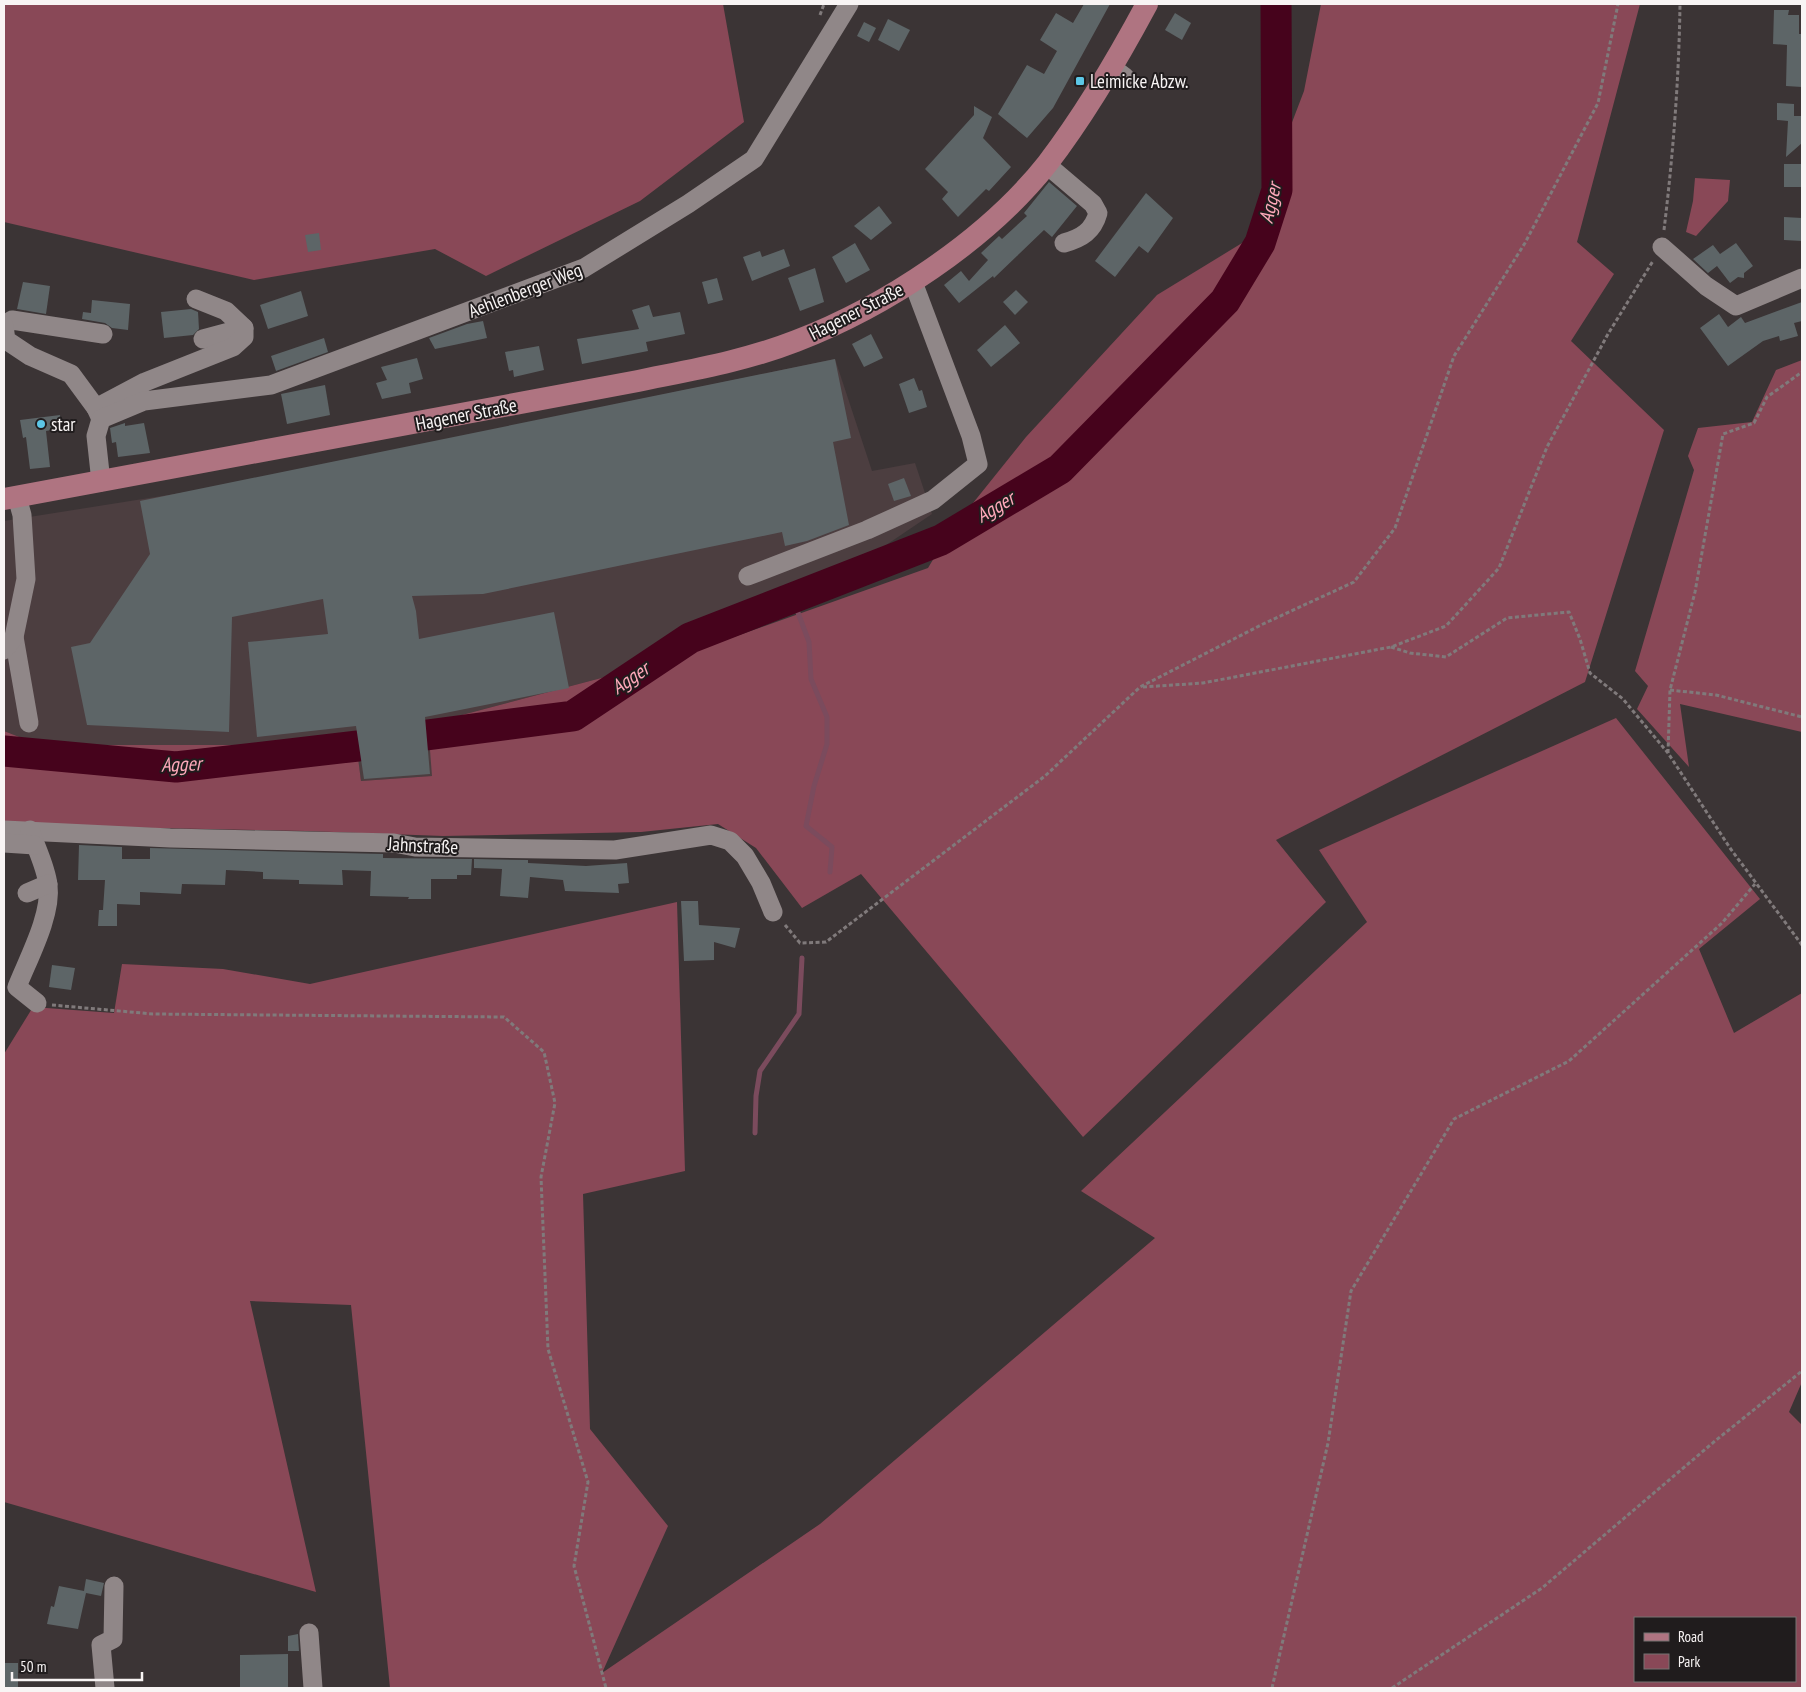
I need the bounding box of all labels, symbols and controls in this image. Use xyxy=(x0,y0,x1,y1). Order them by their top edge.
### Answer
place label: Leimicke Abzw. xyxy=(1090,69,1188,93)
marker: Leimicke Abzw. xyxy=(1074,75,1086,87)
water label: Agger xyxy=(1253,178,1288,226)
street label: Aehlenberger Weg xyxy=(465,257,585,323)
street label: Hagener Straße xyxy=(805,277,907,345)
street label: Hagener Straße xyxy=(413,392,519,436)
place label: star xyxy=(51,412,76,436)
marker: star xyxy=(35,418,47,430)
water label: Agger xyxy=(971,484,1021,529)
water label: Agger xyxy=(606,655,656,700)
water label: Agger xyxy=(160,750,204,778)
street label: Jahnstraße xyxy=(386,831,459,859)
legend xyxy=(1634,1617,1796,1682)
text: Road xyxy=(1678,1627,1704,1646)
scale bar xyxy=(12,1650,142,1682)
text: Park xyxy=(1678,1652,1700,1671)
text: 50 m xyxy=(20,1657,46,1676)

